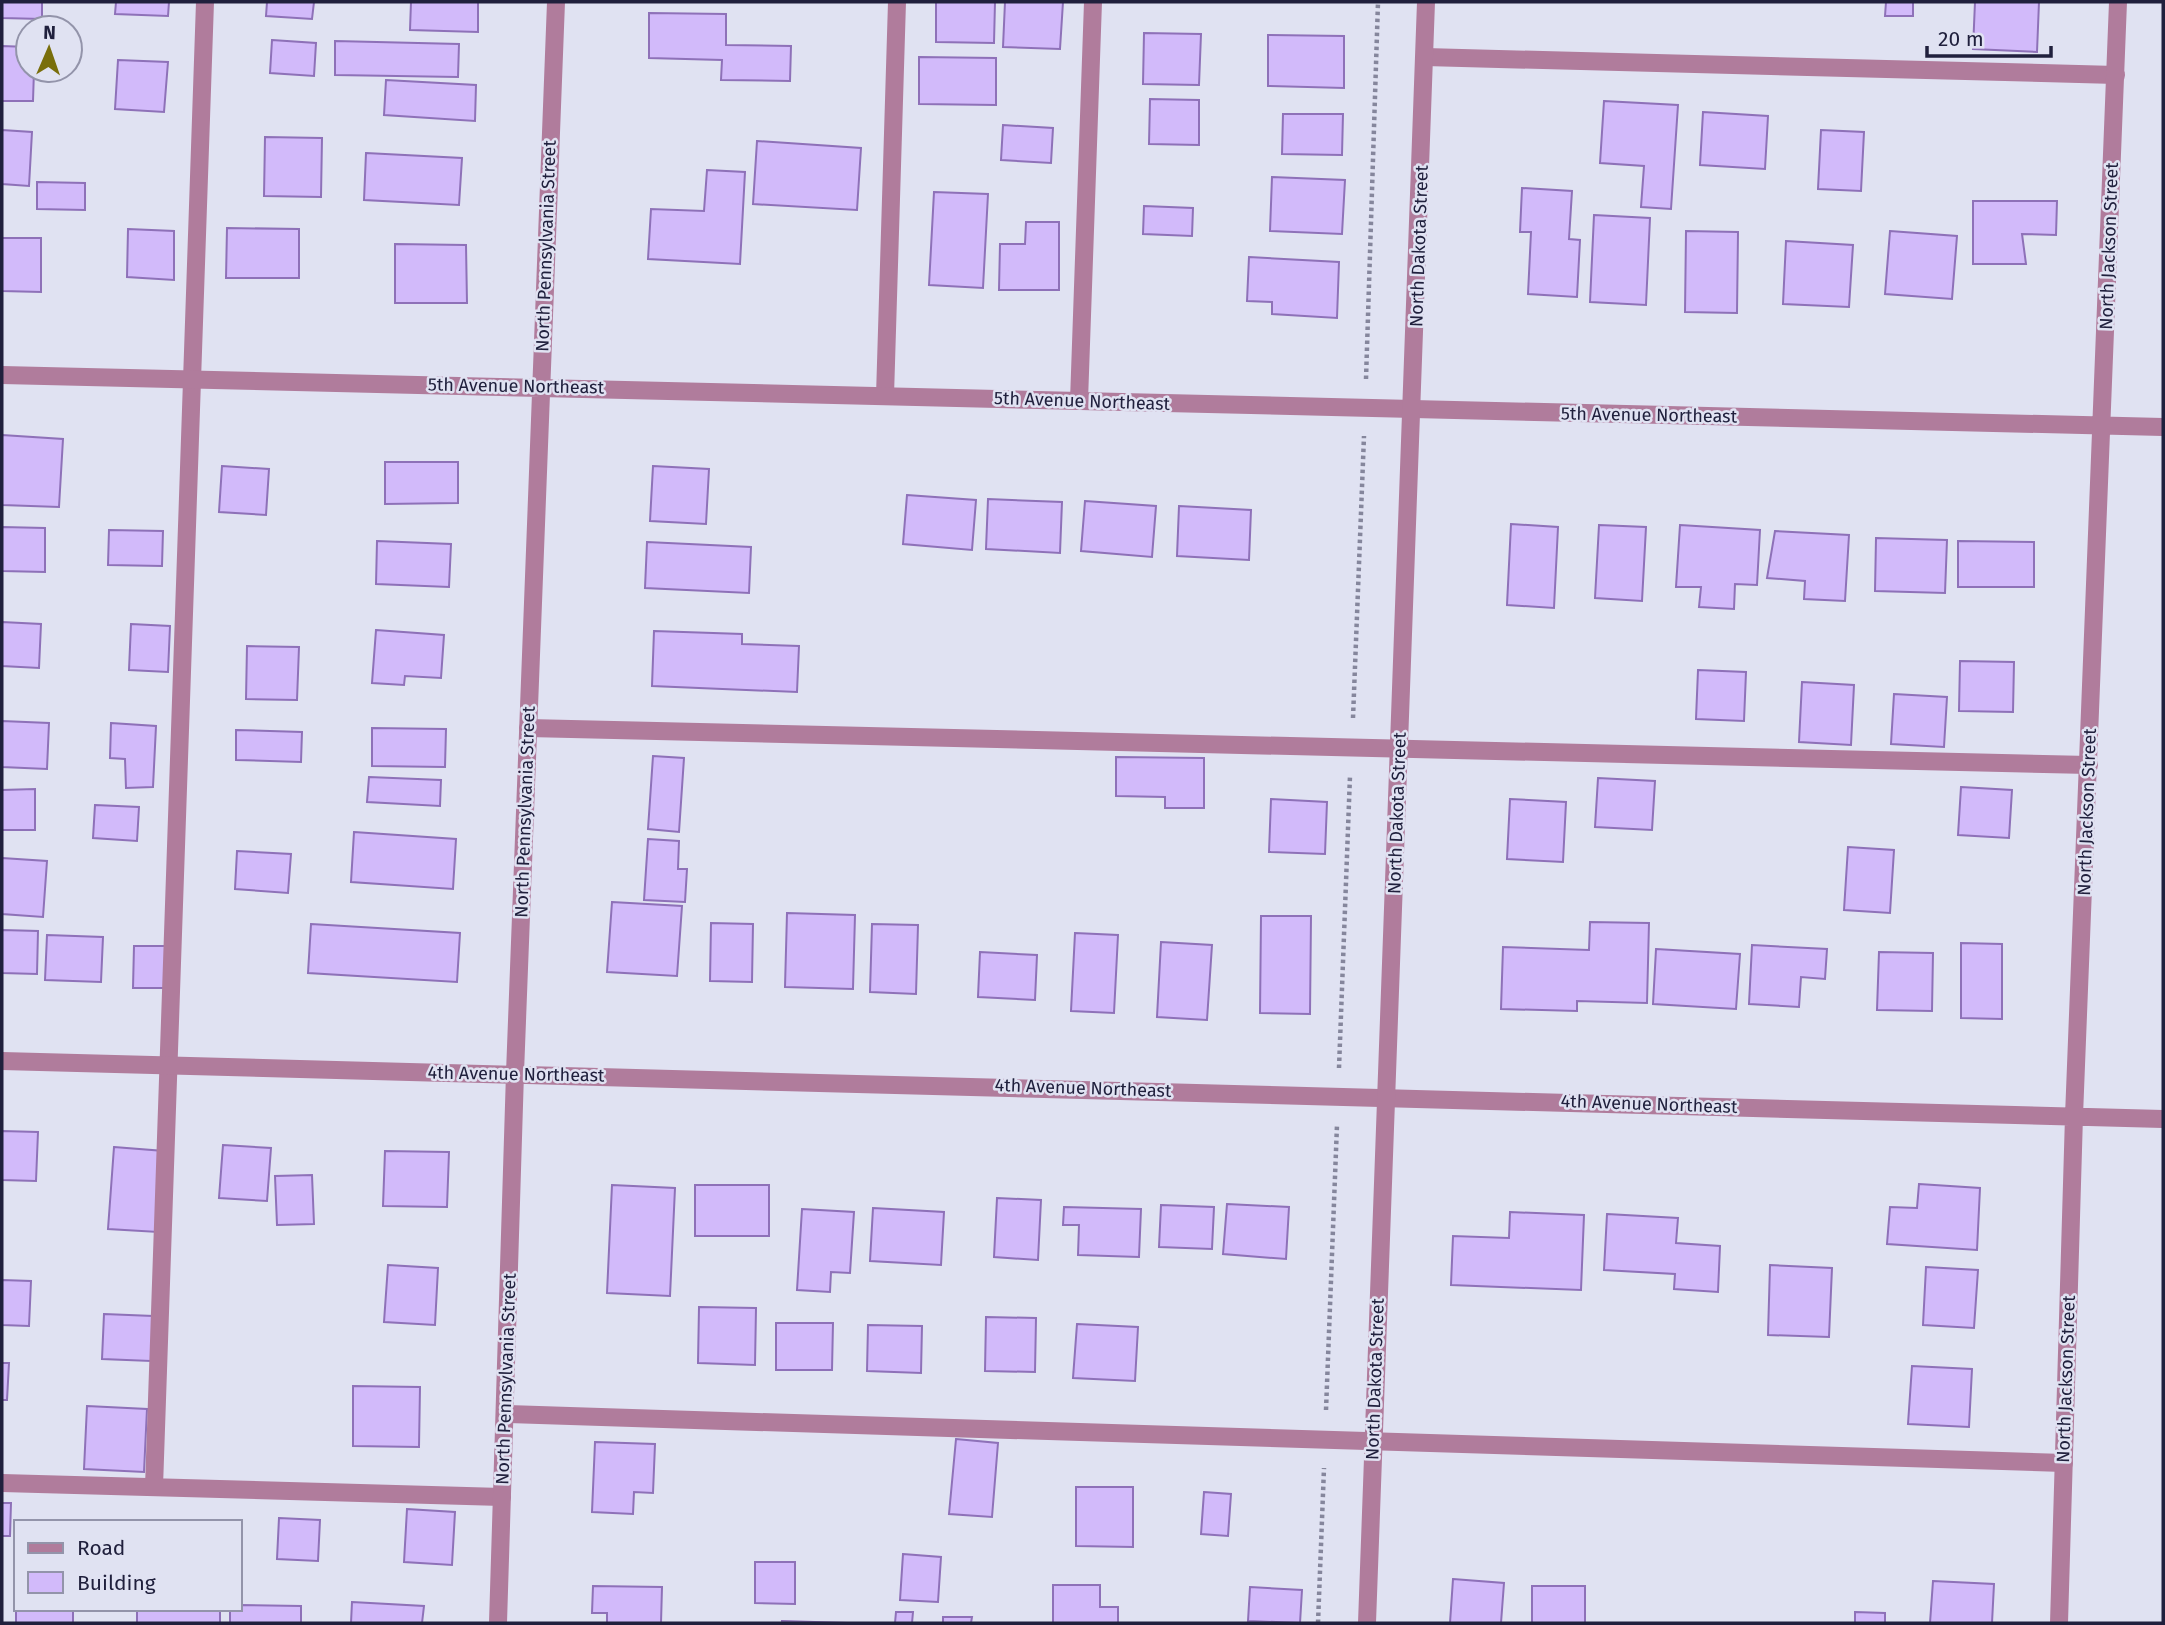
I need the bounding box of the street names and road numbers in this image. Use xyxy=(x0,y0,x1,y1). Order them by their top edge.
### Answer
street label: North Pennsylvania Street xyxy=(531,139,561,352)
street label: North Jackson Street xyxy=(2095,161,2123,330)
street label: North Dakota Street xyxy=(1405,164,1433,327)
street label: 5th Avenue Northeast xyxy=(428,373,605,399)
street label: 5th Avenue Northeast xyxy=(994,387,1171,415)
street label: 5th Avenue Northeast xyxy=(1561,402,1738,428)
street label: North Pennsylvania Street xyxy=(510,705,540,918)
street label: North Jackson Street xyxy=(2073,727,2101,896)
street label: North Dakota Street xyxy=(1383,731,1411,894)
street label: 4th Avenue Northeast xyxy=(427,1061,605,1087)
street label: 4th Avenue Northeast xyxy=(994,1074,1172,1102)
street label: 4th Avenue Northeast xyxy=(1560,1090,1738,1118)
street label: North Pennsylvania Street xyxy=(491,1272,521,1485)
street label: North Jackson Street xyxy=(2052,1294,2080,1463)
street label: North Dakota Street xyxy=(1361,1297,1389,1460)

